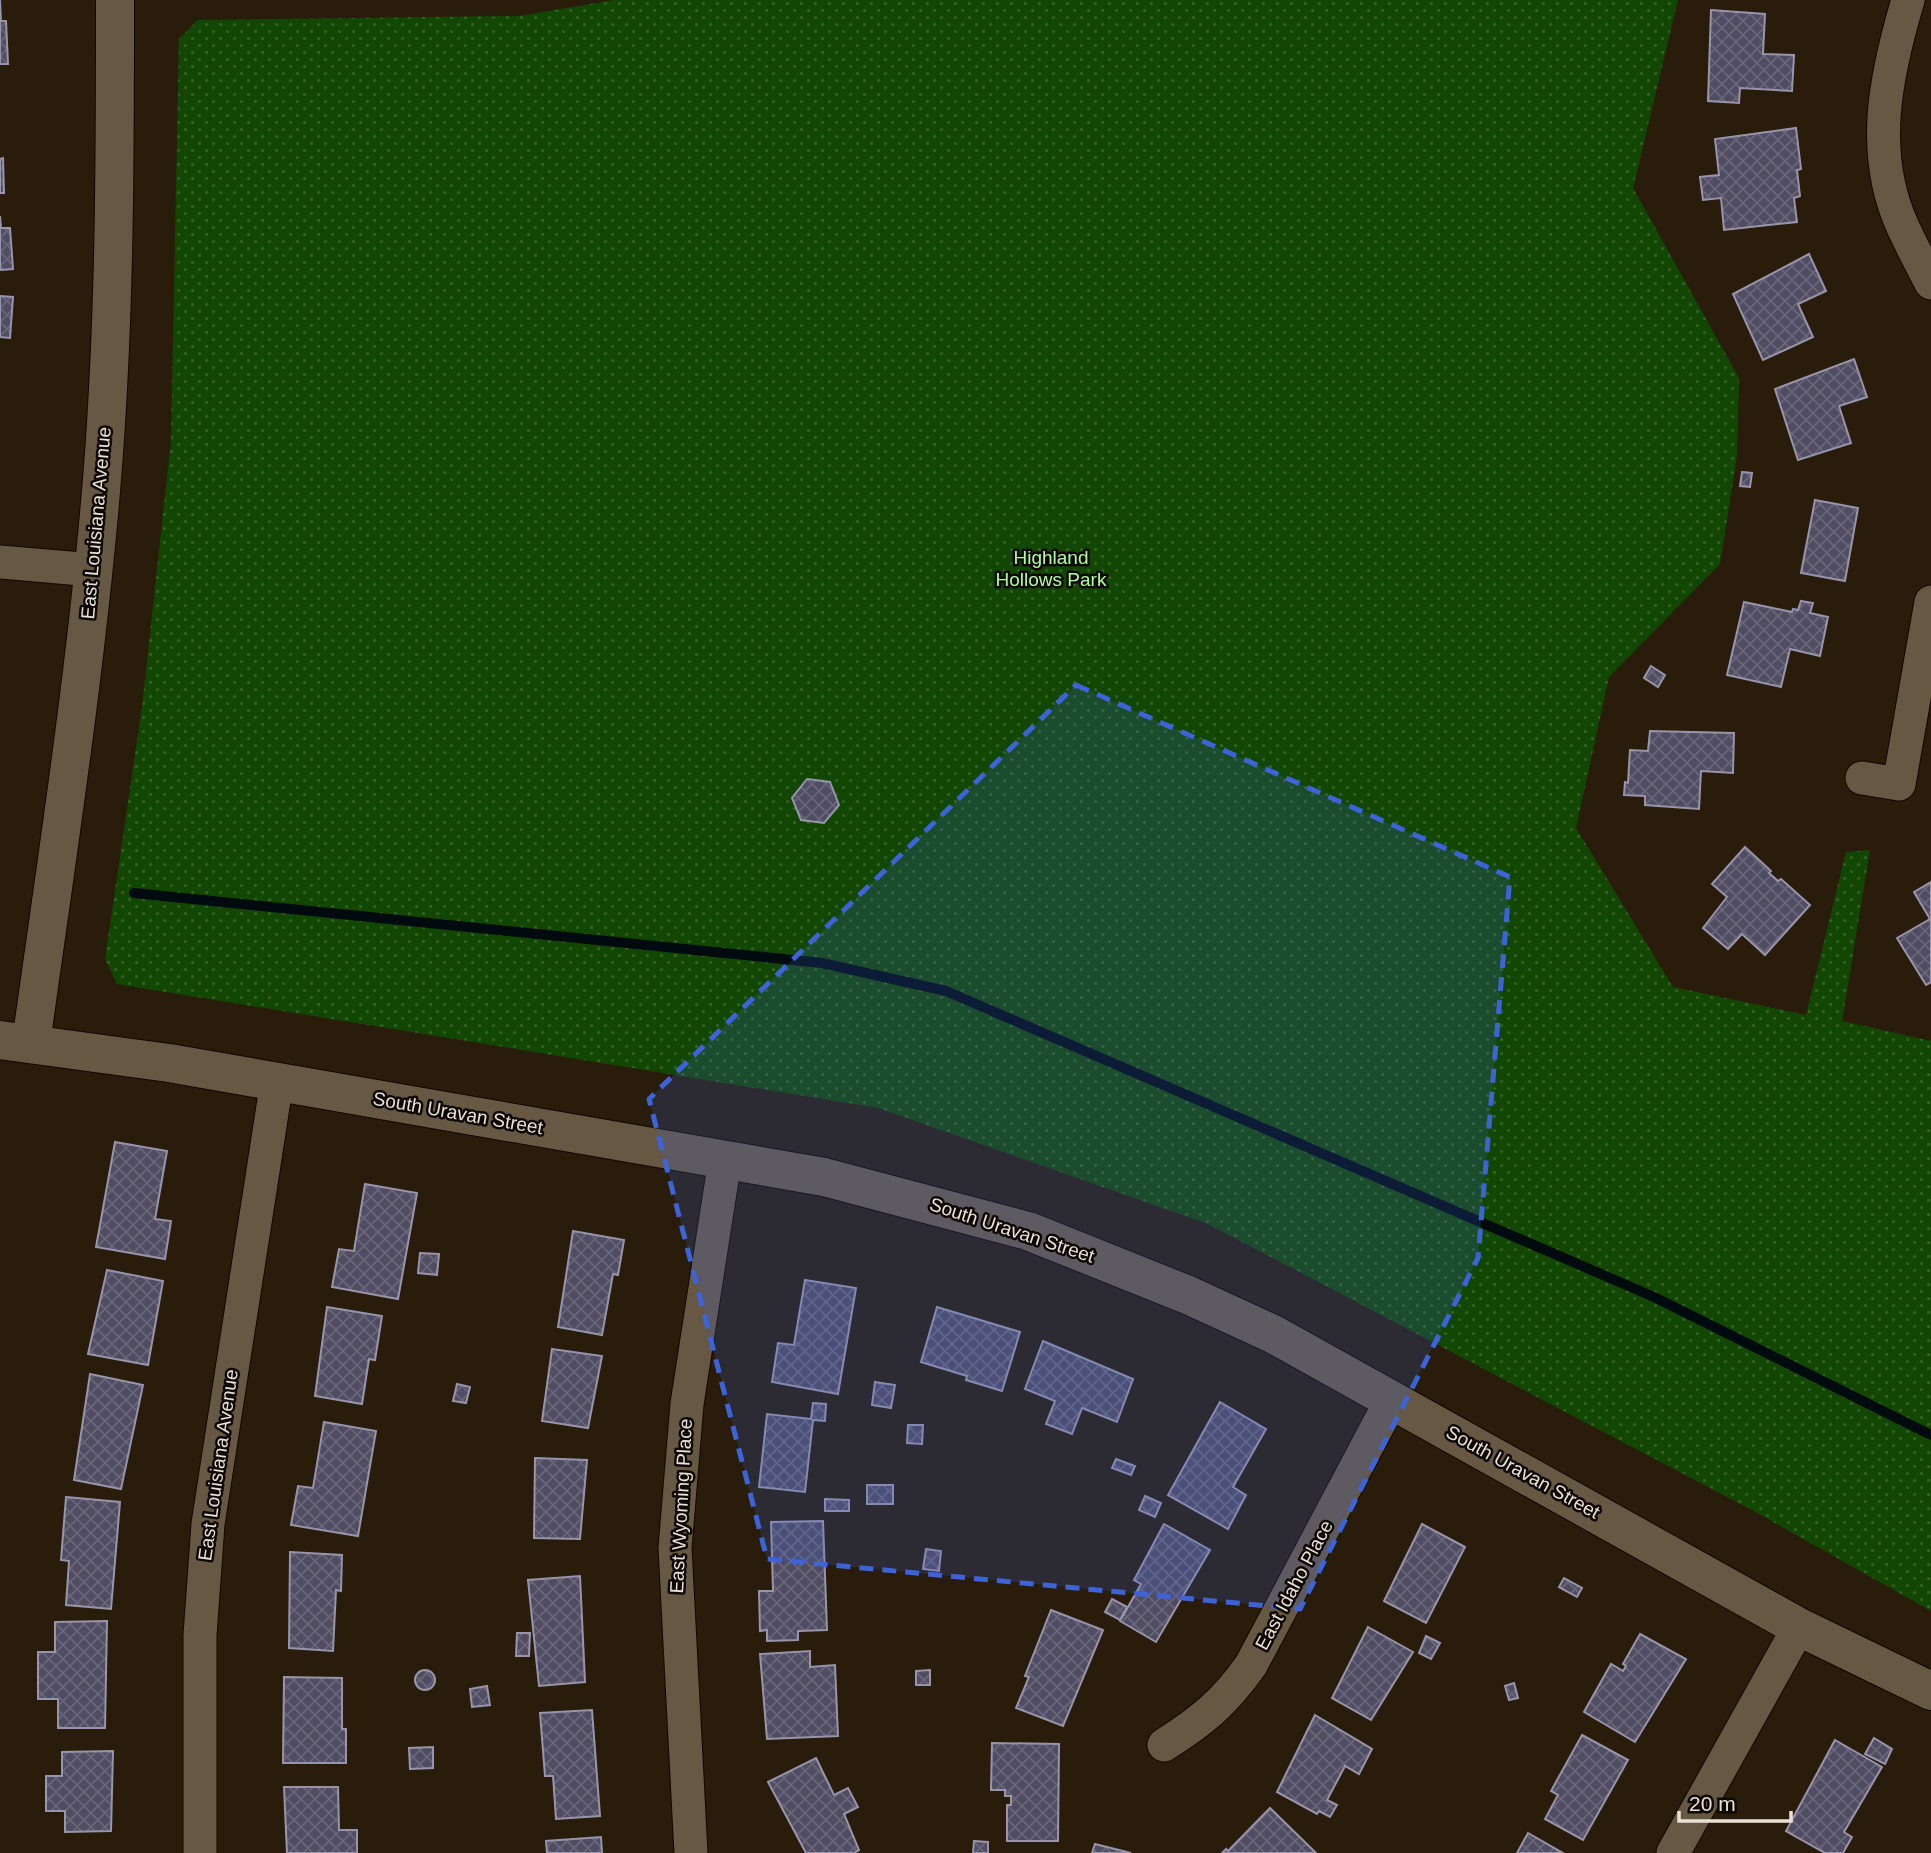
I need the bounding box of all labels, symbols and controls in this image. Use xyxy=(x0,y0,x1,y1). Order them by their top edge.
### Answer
street label: East Louisiana Avenue xyxy=(77,426,115,620)
park label: Highland Hollows Park xyxy=(996,547,1107,590)
street label: South Uravan Street xyxy=(371,1088,545,1138)
street label: South Uravan Street xyxy=(927,1193,1098,1267)
street label: East Louisiana Avenue xyxy=(194,1368,242,1562)
street label: East Wyoming Place xyxy=(666,1418,696,1594)
street label: South Uravan Street xyxy=(1443,1421,1604,1523)
street label: East Idaho Place xyxy=(1251,1517,1337,1653)
scale bar xyxy=(1679,1780,1791,1824)
text: 20 m xyxy=(1689,1792,1736,1815)

